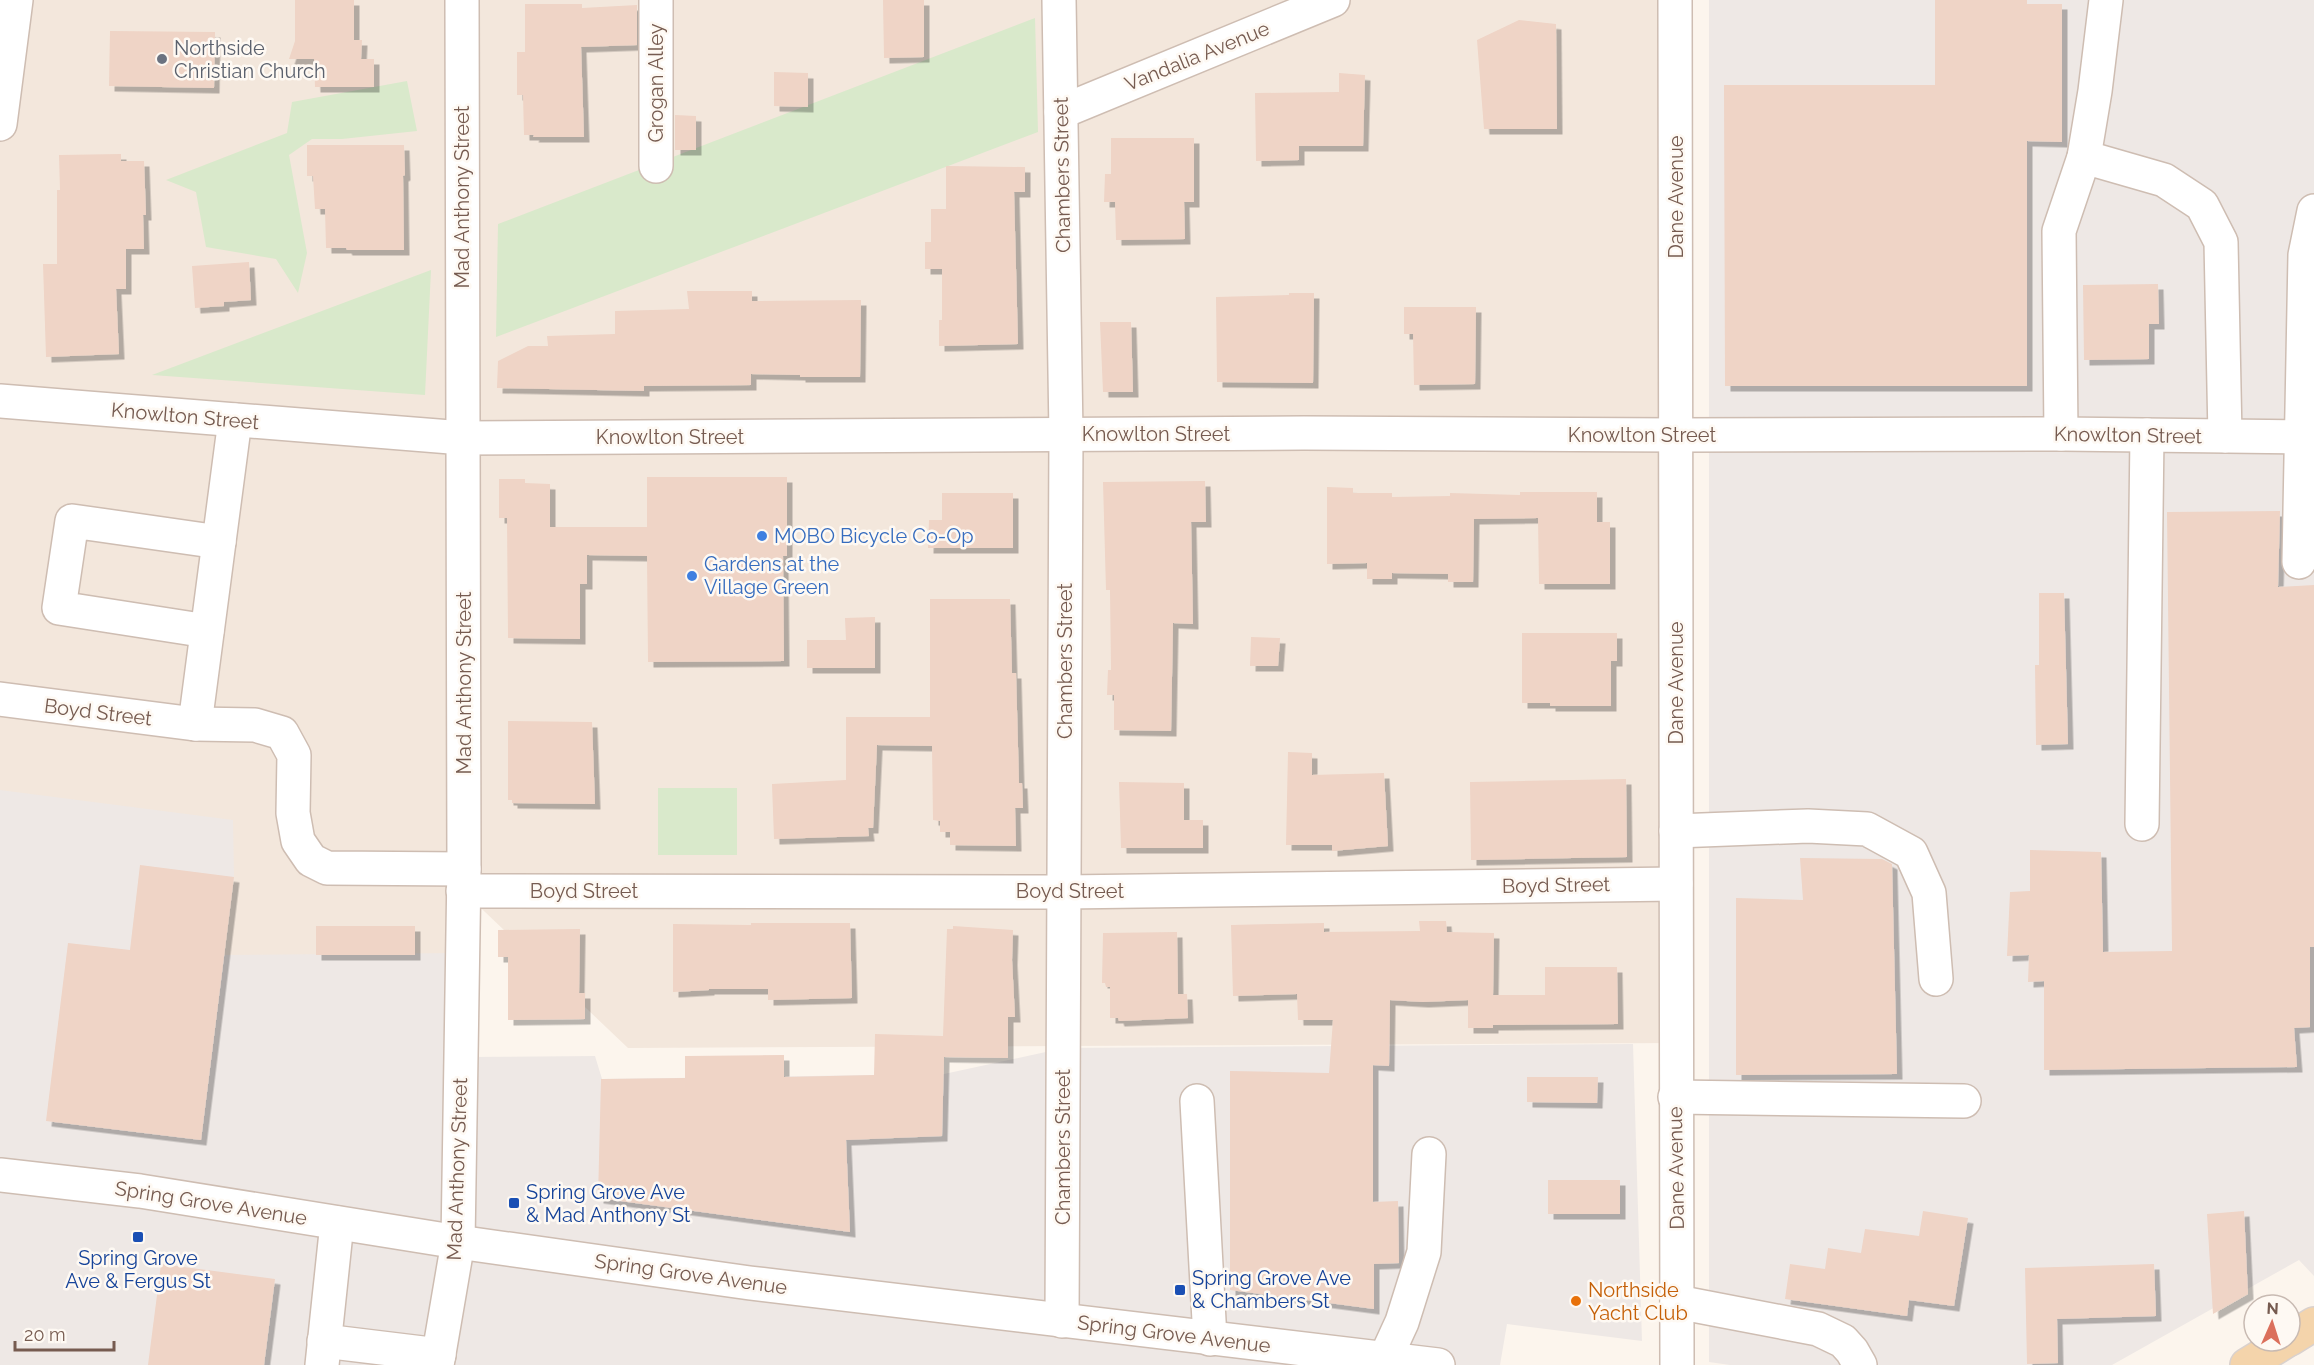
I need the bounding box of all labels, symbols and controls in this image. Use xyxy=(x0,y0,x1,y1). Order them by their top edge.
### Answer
street label: Vandalia Avenue xyxy=(1121,16,1273,96)
street label: Grogan Alley xyxy=(644,23,668,143)
place label: Northside Christian Church xyxy=(174,36,326,83)
marker: Northside Christian Church xyxy=(155,52,169,66)
street label: Chambers Street xyxy=(1049,97,1075,253)
street label: Mad Anthony Street xyxy=(450,105,474,288)
street label: Dane Avenue xyxy=(1664,135,1688,259)
street label: Knowlton Street xyxy=(110,398,260,434)
street label: Knowlton Street xyxy=(1082,422,1230,446)
street label: Knowlton Street xyxy=(2054,422,2203,448)
street label: Knowlton Street xyxy=(1568,423,1716,447)
street label: Knowlton Street xyxy=(596,425,744,449)
place label: MOBO Bicycle Co-Op xyxy=(774,524,974,548)
marker: MOBO Bicycle Co-Op xyxy=(755,529,769,543)
place label: Gardens at the Village Green xyxy=(704,552,840,599)
marker: Gardens at the Village Green xyxy=(685,569,699,583)
street label: Chambers Street xyxy=(1053,583,1077,739)
street label: Mad Anthony Street xyxy=(452,591,476,774)
street label: Dane Avenue xyxy=(1664,621,1688,745)
street label: Boyd Street xyxy=(43,693,154,731)
street label: Boyd Street xyxy=(1502,872,1611,898)
street label: Boyd Street xyxy=(530,879,638,903)
street label: Boyd Street xyxy=(1016,879,1124,903)
street label: Chambers Street xyxy=(1051,1069,1075,1225)
street label: Mad Anthony Street xyxy=(442,1077,472,1261)
street label: Dane Avenue xyxy=(1663,1106,1689,1230)
street label: Spring Grove Avenue xyxy=(113,1176,309,1230)
place label: Spring Grove Ave & Mad Anthony St xyxy=(526,1180,691,1227)
marker: Spring Grove Ave & Mad Anthony St xyxy=(507,1196,521,1210)
marker: Spring Grove Ave & Fergus St xyxy=(131,1230,145,1244)
place label: Spring Grove Ave & Fergus St xyxy=(65,1246,211,1293)
street label: Spring Grove Avenue xyxy=(593,1249,789,1299)
place label: Spring Grove Ave & Chambers St xyxy=(1192,1266,1351,1313)
place label: Northside Yacht Club xyxy=(1588,1278,1688,1325)
marker: Spring Grove Ave & Chambers St xyxy=(1173,1283,1187,1297)
north arrow xyxy=(2242,1293,2302,1353)
marker: Northside Yacht Club xyxy=(1569,1294,1583,1308)
text: N xyxy=(2266,1299,2279,1318)
street label: Spring Grove Avenue xyxy=(1076,1310,1272,1358)
scale bar xyxy=(15,1314,114,1352)
text: 20 m xyxy=(24,1324,66,1345)

